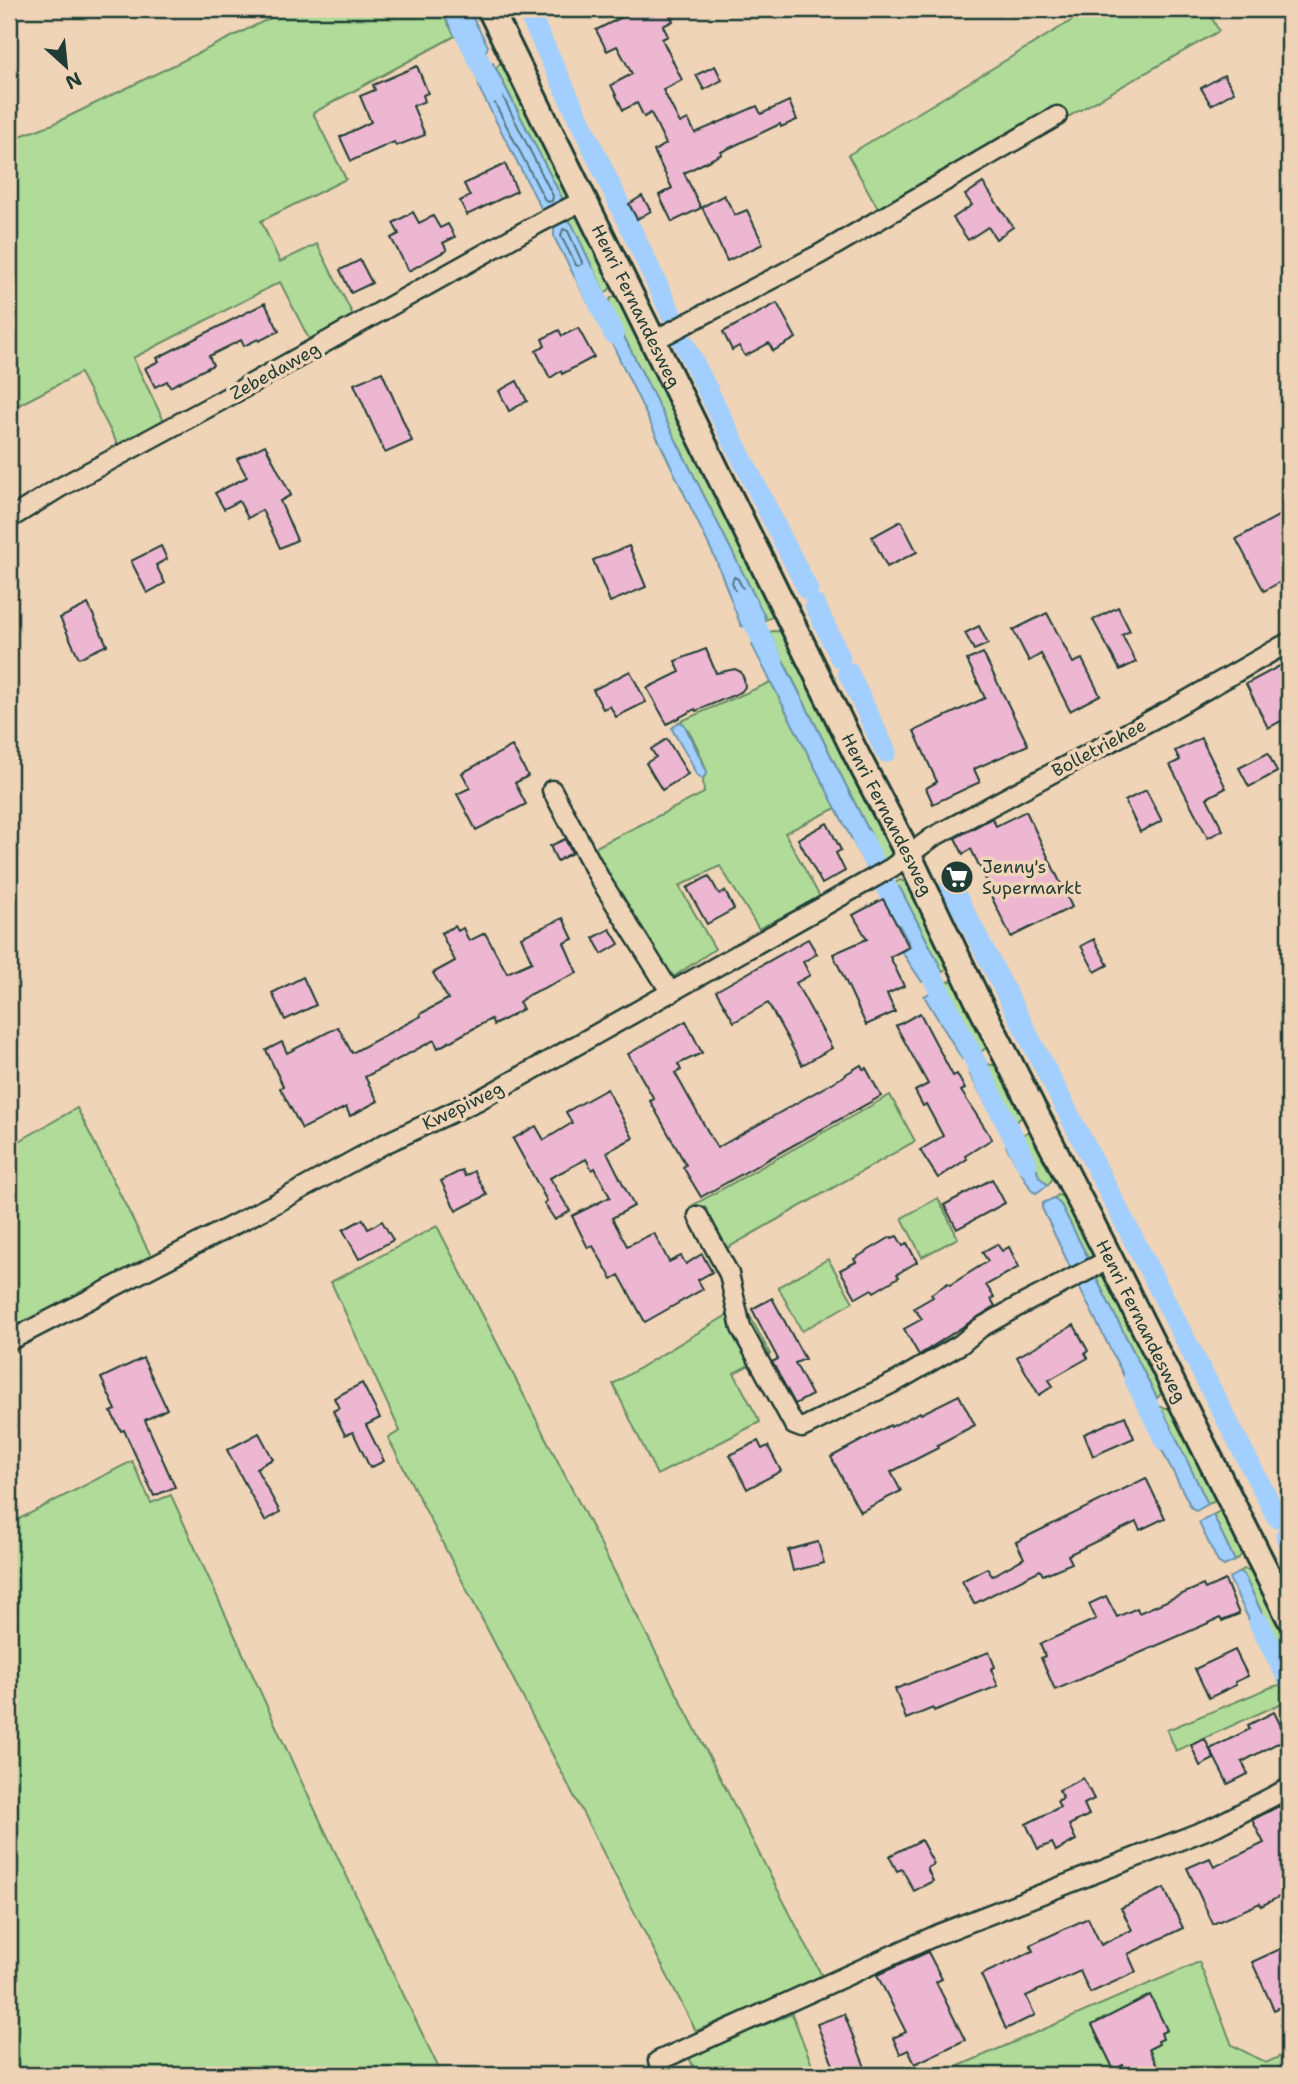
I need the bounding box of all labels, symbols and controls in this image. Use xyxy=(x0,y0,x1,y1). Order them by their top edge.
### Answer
north arrow xyxy=(32,32,102,102)
text: N xyxy=(61,66,86,95)
street label: Henri Fernandesweg xyxy=(586,220,686,392)
street label: Zebedaweg xyxy=(226,336,324,406)
street label: Bolletriehee xyxy=(1048,713,1150,783)
street label: Henri Fernandesweg xyxy=(836,729,938,900)
place label: Jenny's Supermarkt xyxy=(982,855,1082,900)
supermarket icon: Jenny's Supermarkt xyxy=(938,858,976,896)
street label: Kwepiweg xyxy=(418,1076,508,1136)
street label: Henri Fernandesweg xyxy=(1090,1236,1192,1407)

